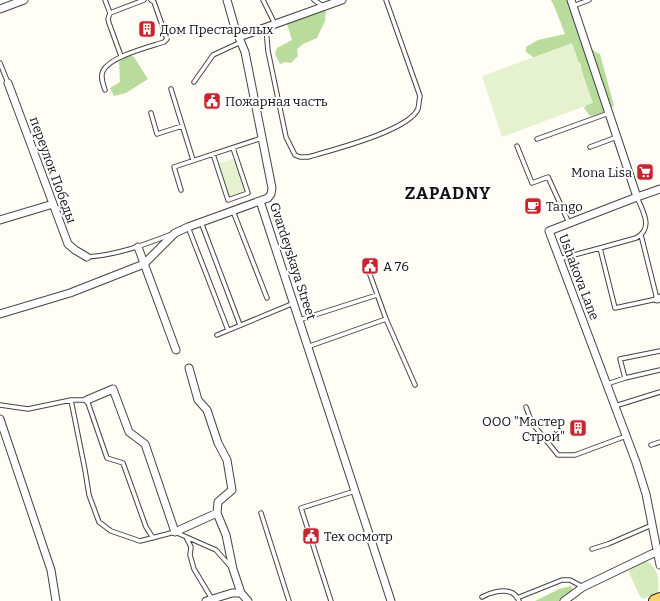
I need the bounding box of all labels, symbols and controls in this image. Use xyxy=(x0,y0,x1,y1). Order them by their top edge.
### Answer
building icon: Дом Престарелых xyxy=(137,19,157,39)
place label: Дом Престарелых xyxy=(160,22,273,37)
public building icon: Пожарная часть xyxy=(202,91,222,111)
place label: Пожарная часть xyxy=(225,94,328,109)
street label: переулок Победы xyxy=(27,115,79,225)
supermarket icon: Mona Lisa xyxy=(635,162,655,182)
place label: Mona Lisa xyxy=(571,165,632,180)
district label: ZAPADNY xyxy=(405,183,491,204)
cafe icon: Tango xyxy=(523,196,543,216)
place label: Tango xyxy=(546,199,583,214)
street label: Gvardeyskaya Street xyxy=(267,200,319,322)
street label: Ushakova Lane xyxy=(556,232,602,322)
public building icon: А 76 xyxy=(360,256,380,276)
place label: А 76 xyxy=(383,259,409,274)
place label: ООО "Мастер Строй" xyxy=(482,414,565,444)
building icon: ООО "Мастер Строй" xyxy=(568,418,588,438)
public building icon: Тех осмотр xyxy=(301,526,321,546)
place label: Тех осмотр xyxy=(324,529,393,544)

